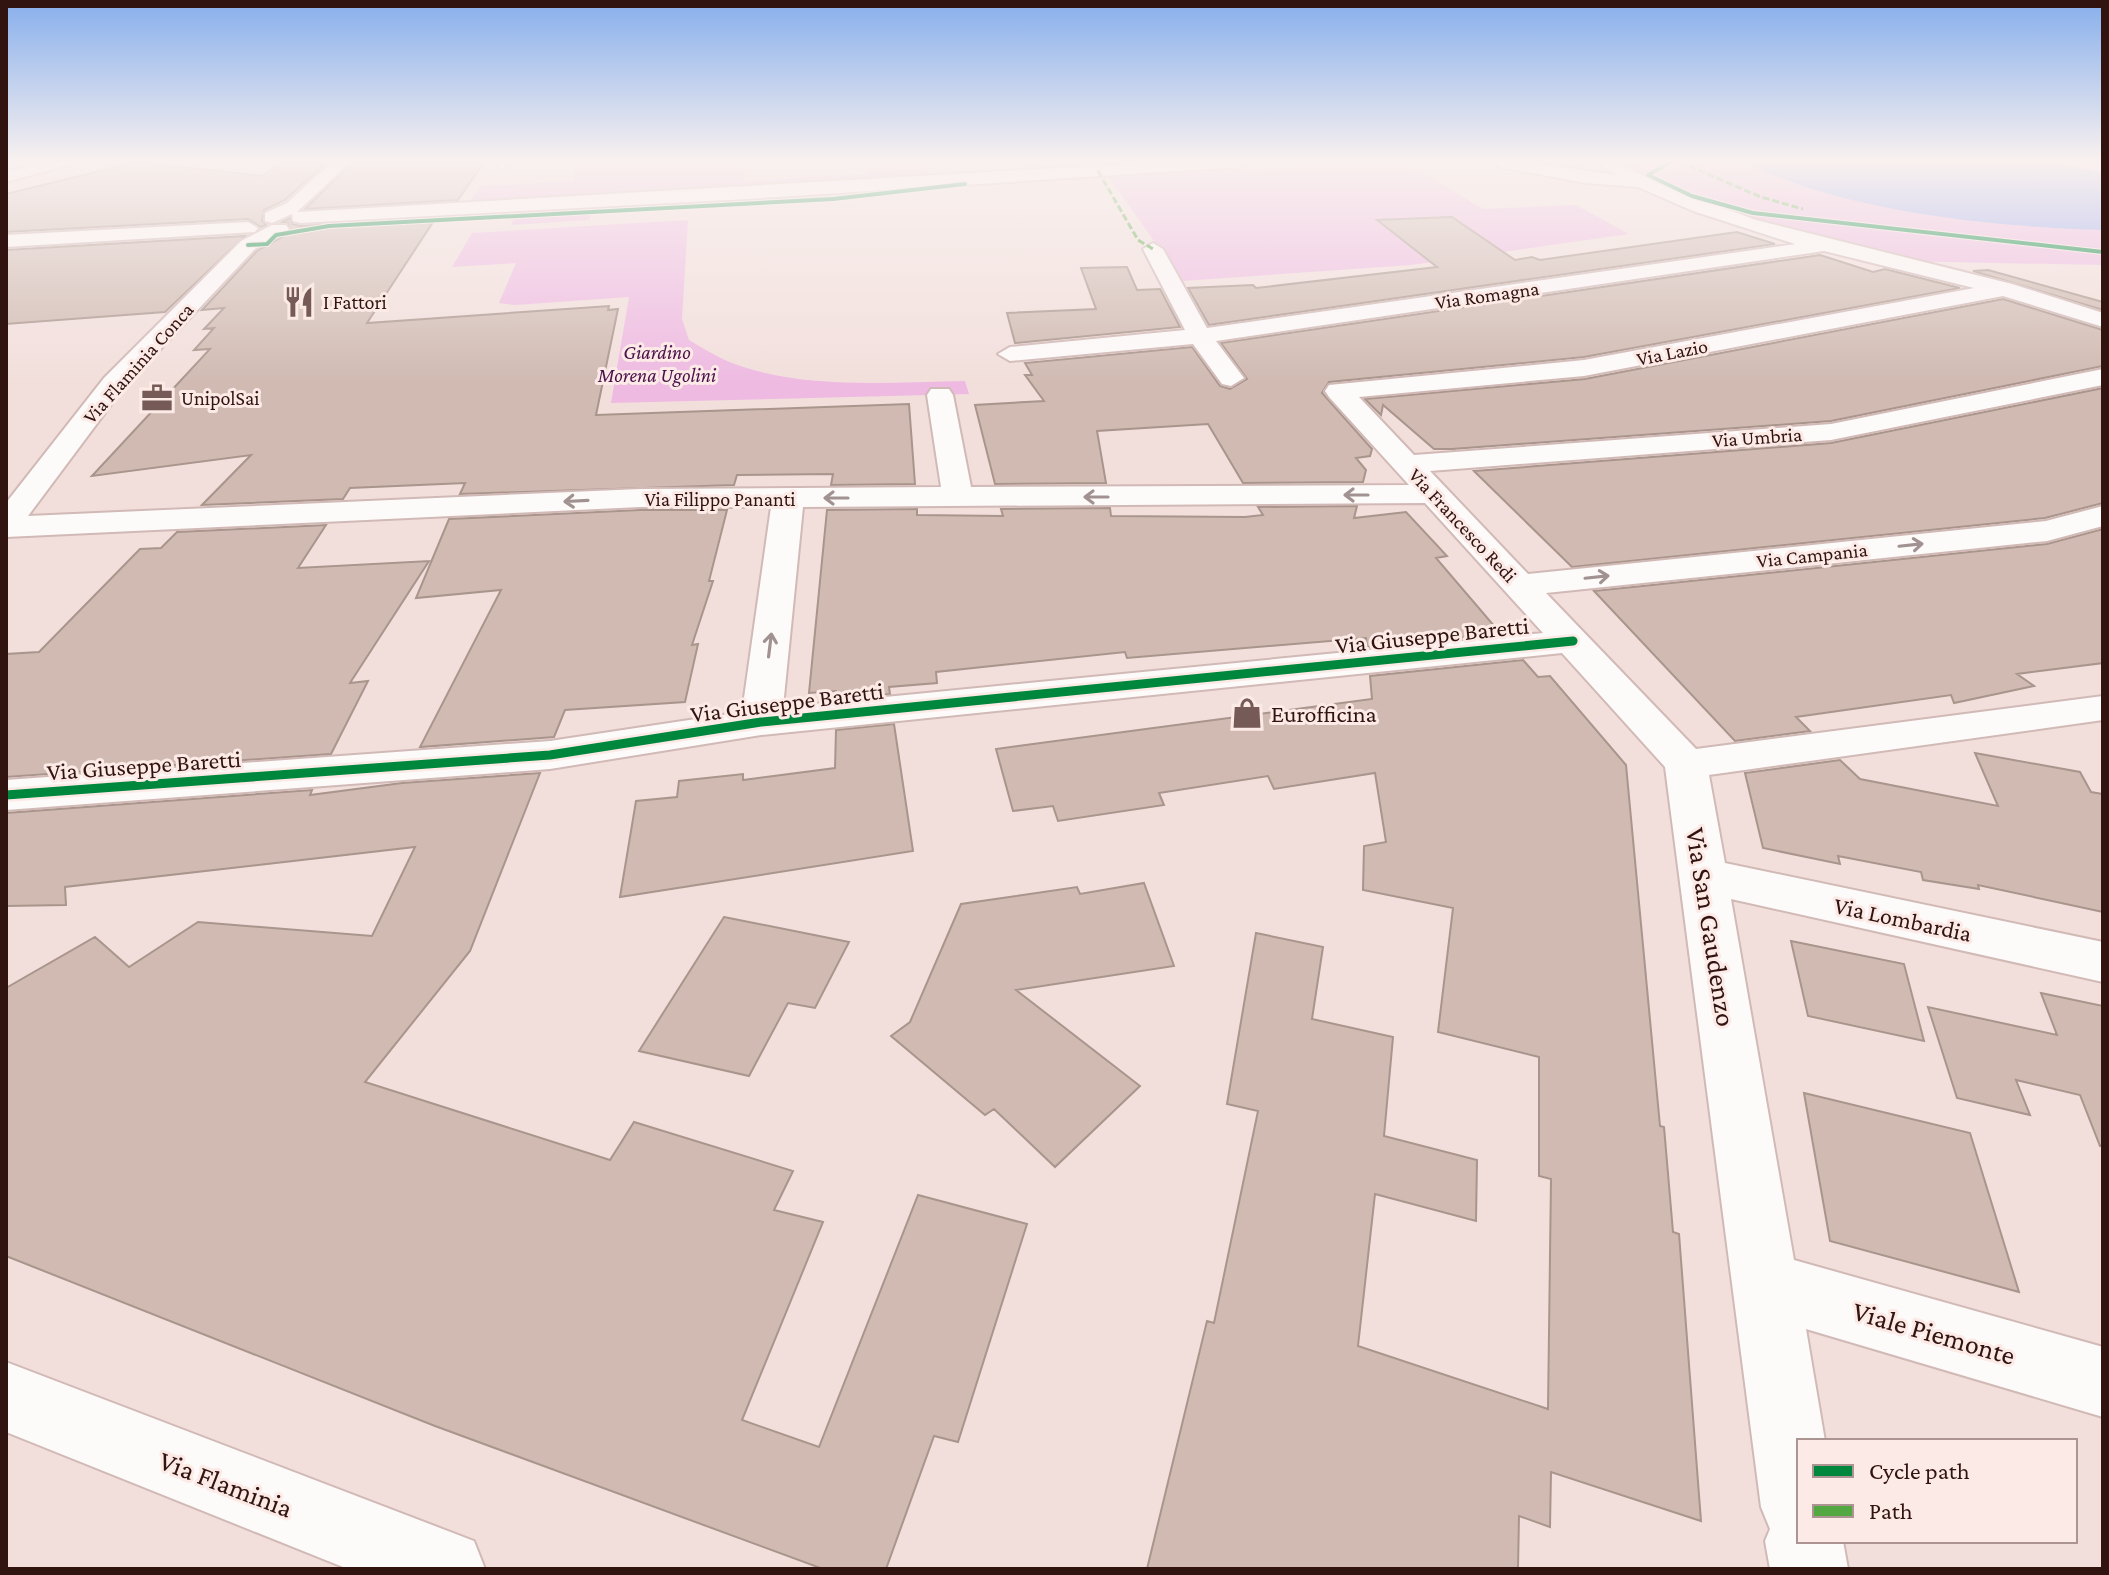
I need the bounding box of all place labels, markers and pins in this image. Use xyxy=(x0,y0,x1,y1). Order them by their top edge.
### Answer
restaurant icon: I Fattori xyxy=(282,285,316,319)
place label: I Fattori xyxy=(323,291,387,313)
office icon: UnipolSai xyxy=(140,381,174,415)
place label: UnipolSai xyxy=(181,387,259,410)
shop icon: Eurofficina xyxy=(1230,696,1264,730)
place label: Eurofficina xyxy=(1271,700,1377,727)

